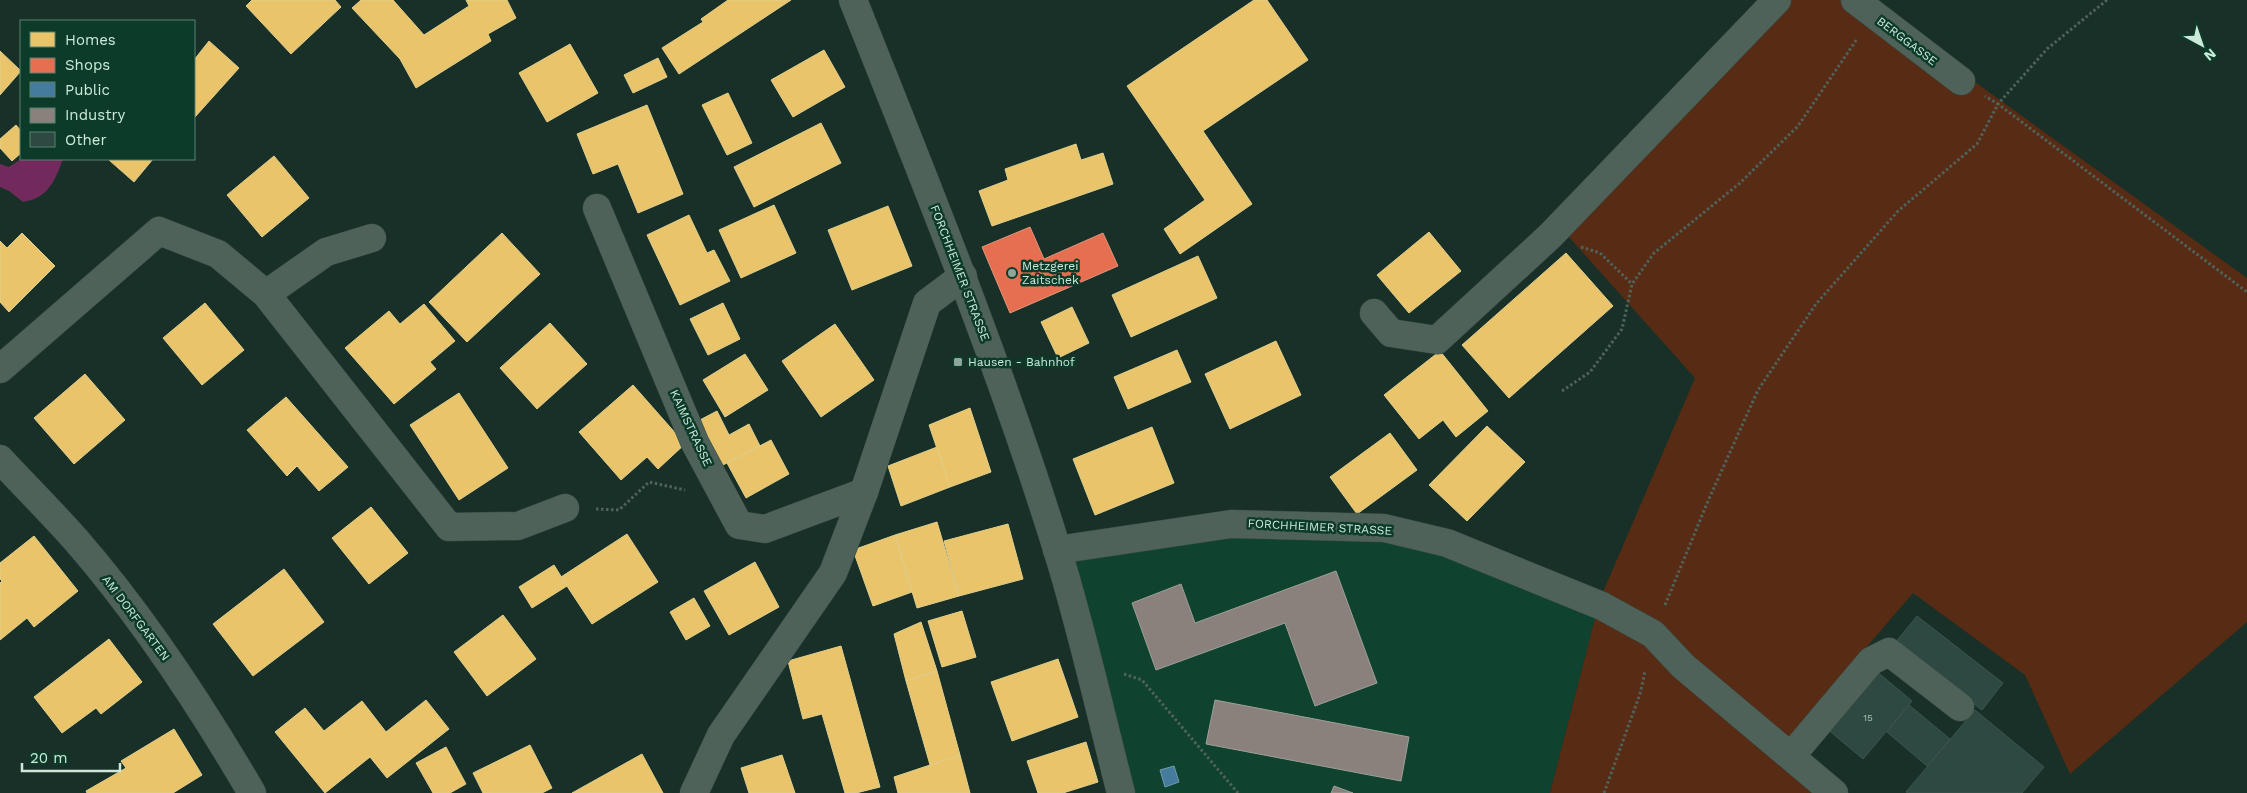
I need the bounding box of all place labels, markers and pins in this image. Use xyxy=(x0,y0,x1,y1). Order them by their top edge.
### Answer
place label: Metzgerei Zaitschek xyxy=(1022,259,1079,287)
marker: Metzgerei Zaitschek xyxy=(1006,267,1018,279)
place label: Hausen - Bahnhof xyxy=(968,355,1075,369)
marker: Hausen - Bahnhof xyxy=(952,356,964,368)

